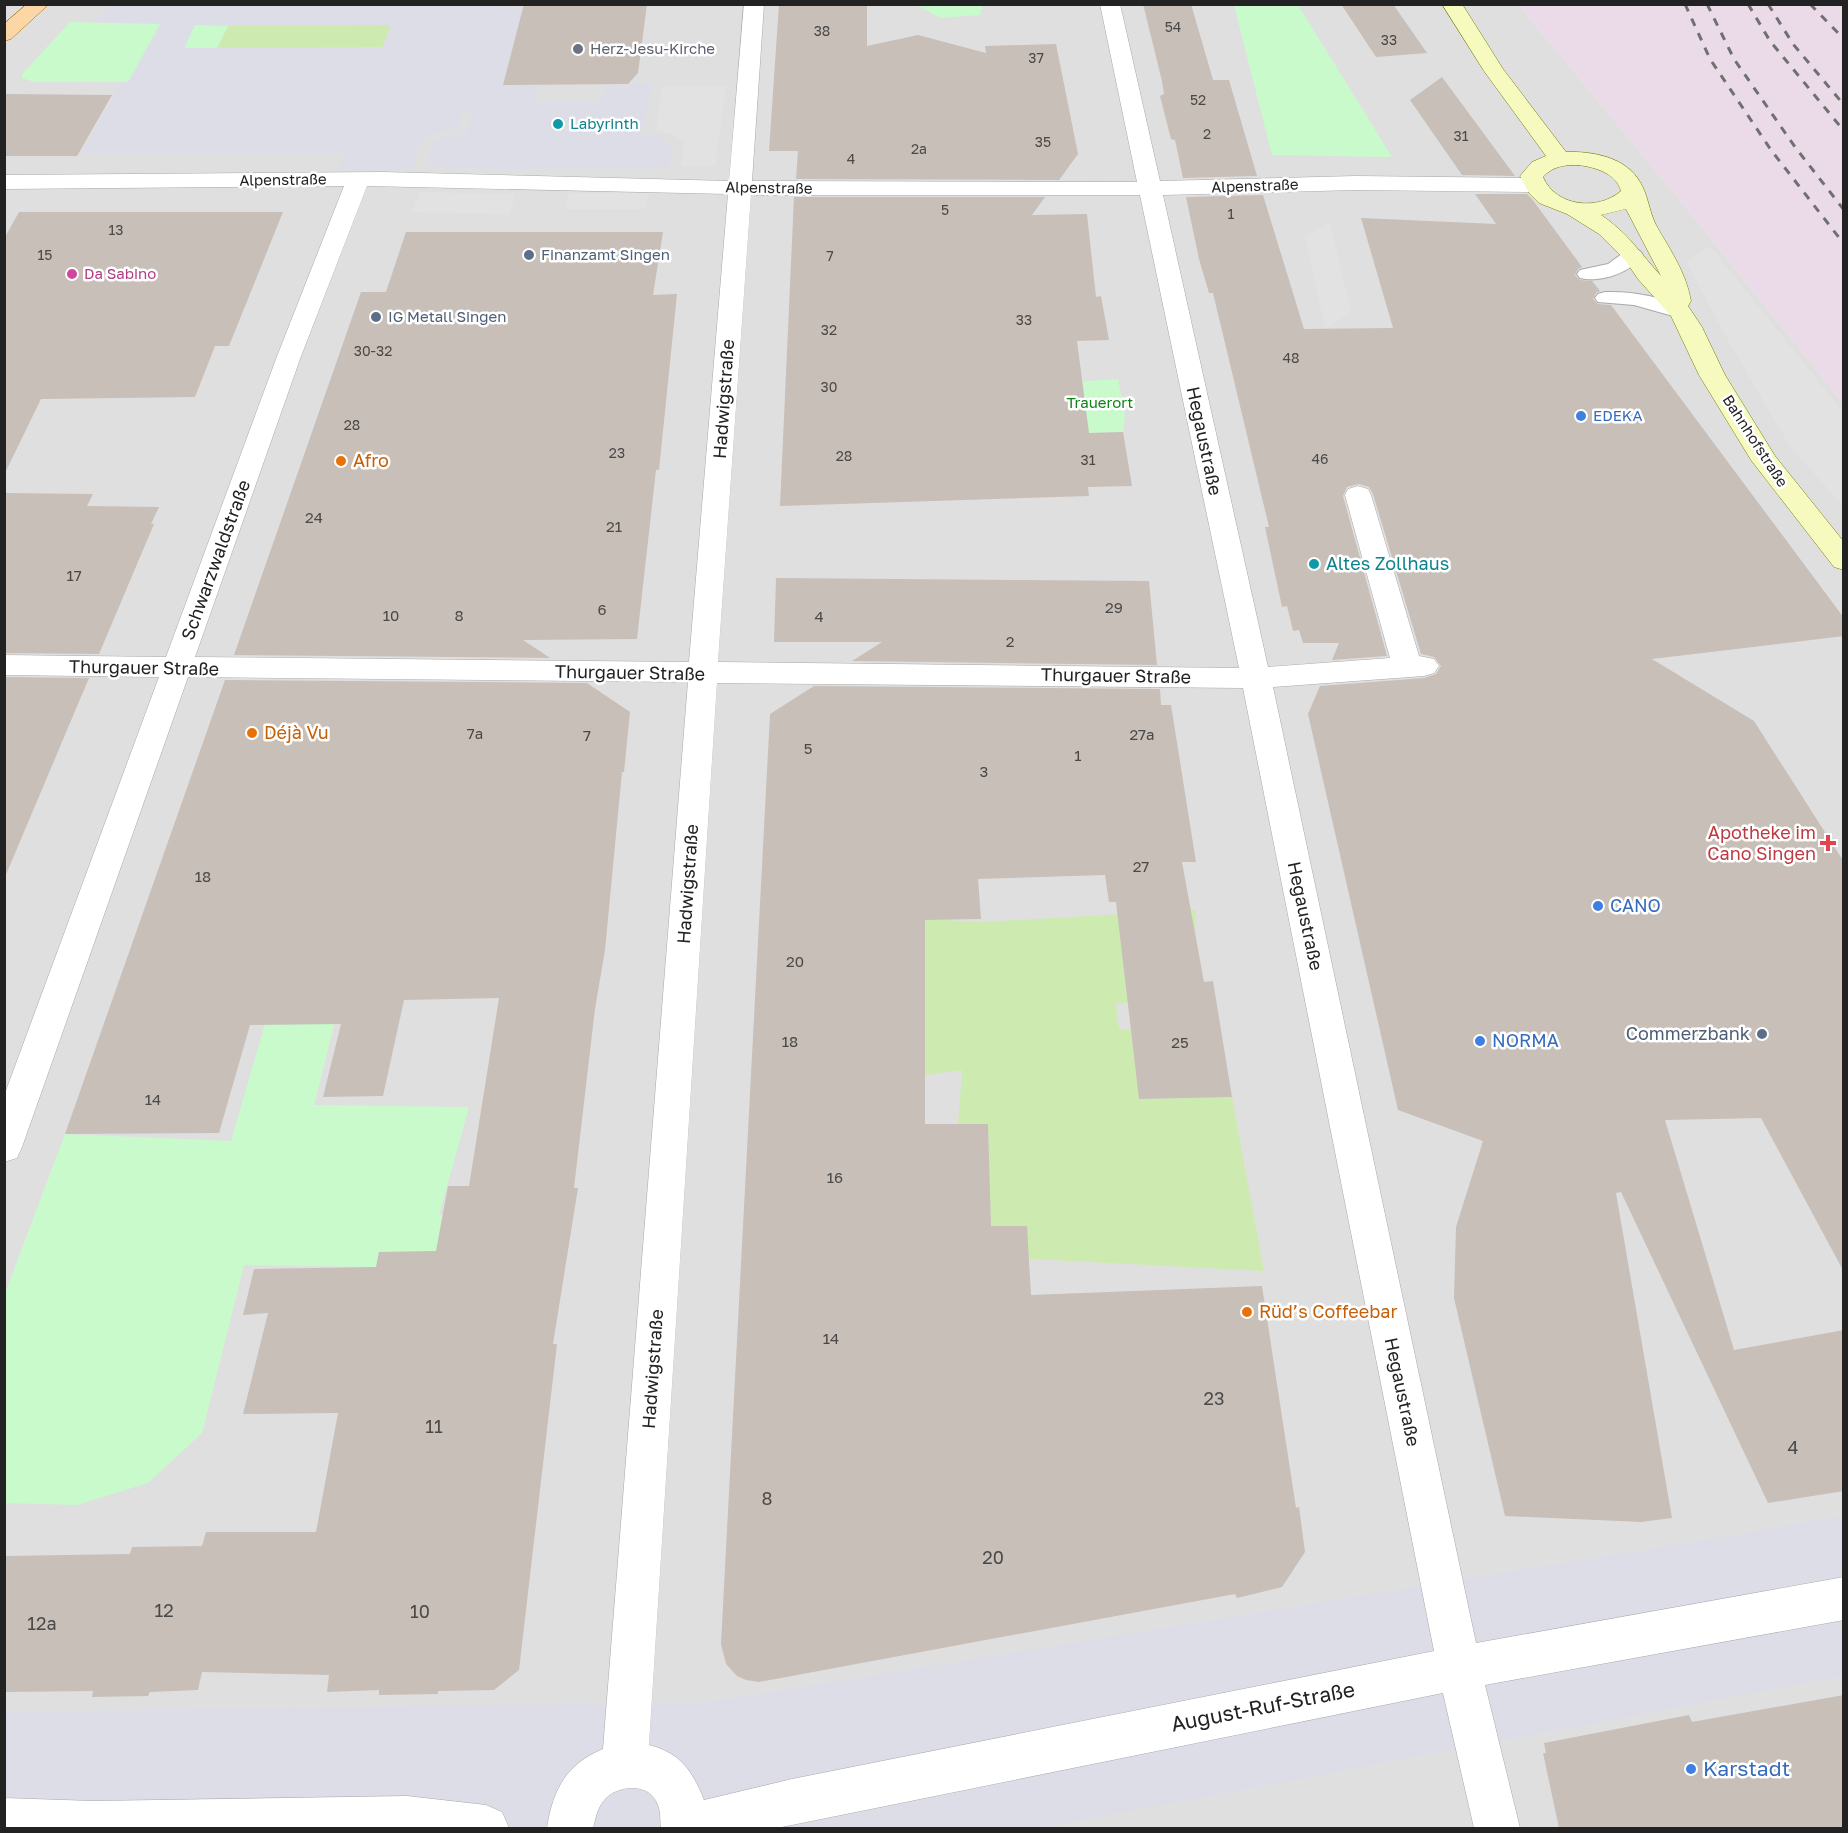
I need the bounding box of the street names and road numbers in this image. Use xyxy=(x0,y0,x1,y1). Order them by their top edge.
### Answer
street label: Alpenstraße xyxy=(239,169,327,189)
street label: Alpenstraße xyxy=(1211,174,1299,196)
street label: Alpenstraße xyxy=(725,177,813,197)
street label: Hadwigstraße xyxy=(708,338,738,460)
street label: Hegaustraße xyxy=(1183,384,1227,497)
street label: Bahnhofstraße xyxy=(1719,391,1792,490)
street label: Schwarzwaldstraße xyxy=(176,477,254,643)
street label: Thurgauer Straße xyxy=(69,655,219,679)
street label: Thurgauer Straße xyxy=(555,660,705,684)
street label: Thurgauer Straße xyxy=(1041,663,1191,687)
street label: Hadwigstraße xyxy=(672,823,702,945)
street label: Hegaustraße xyxy=(1284,859,1328,972)
street label: Hadwigstraße xyxy=(637,1308,667,1430)
street label: Hegaustraße xyxy=(1381,1335,1425,1448)
street label: August-Ruf-Straße xyxy=(1169,1675,1357,1737)

